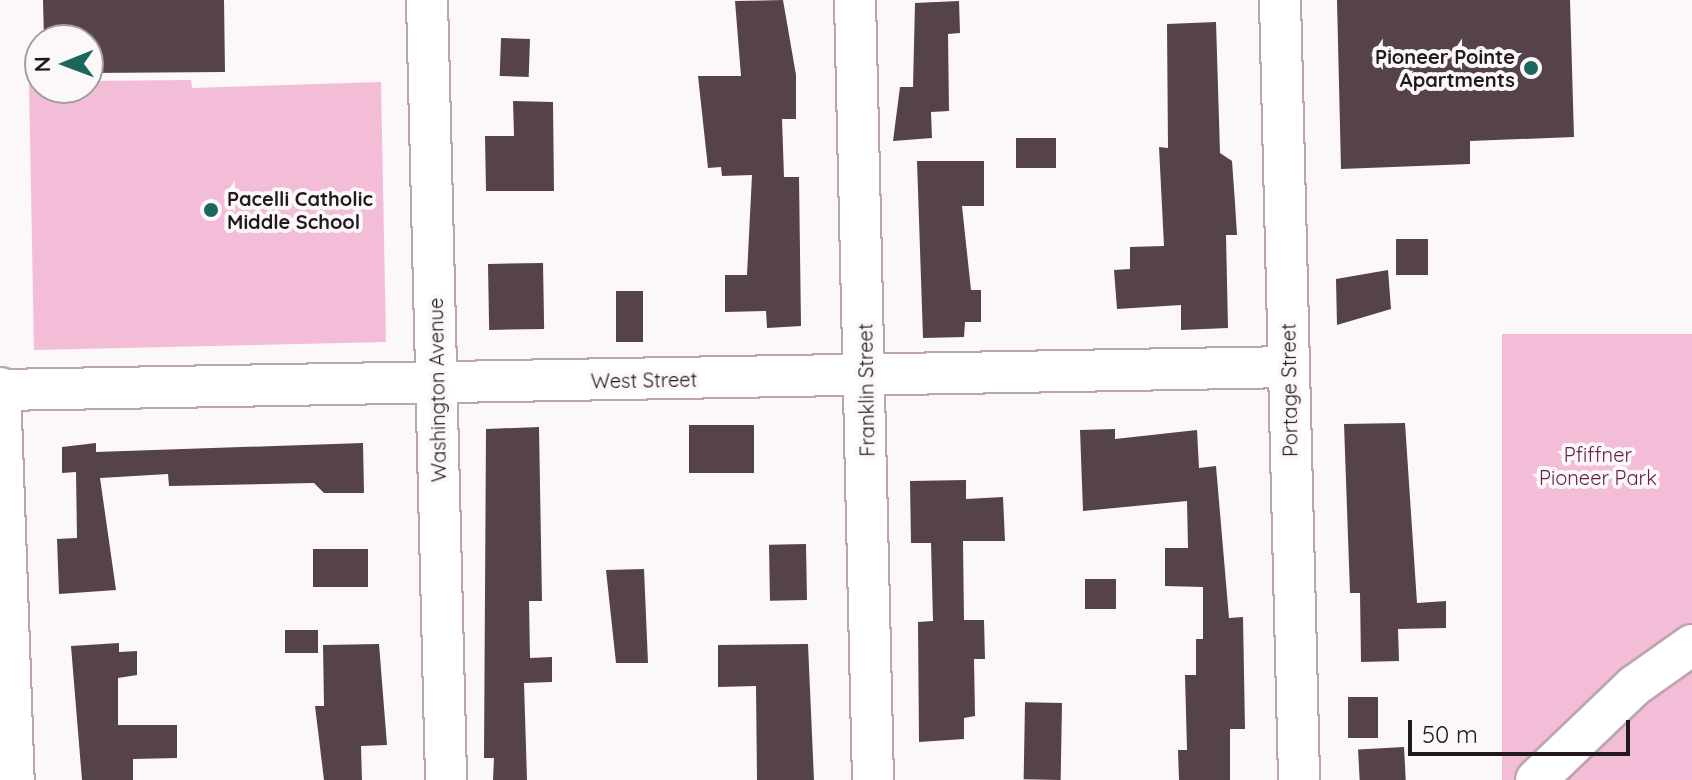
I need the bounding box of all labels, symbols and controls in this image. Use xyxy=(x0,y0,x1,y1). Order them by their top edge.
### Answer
north arrow xyxy=(24,24,104,104)
place label: Pioneer Pointe Apartments xyxy=(1375,44,1515,91)
text: N xyxy=(28,56,56,73)
marker: Pioneer Pointe Apartments xyxy=(1522,59,1540,77)
place label: Pacelli Catholic Middle School xyxy=(227,186,373,233)
marker: Pacelli Catholic Middle School xyxy=(202,201,220,219)
street label: Washington Avenue xyxy=(423,298,451,482)
street label: Franklin Street xyxy=(853,323,879,457)
street label: Portage Street xyxy=(1276,323,1302,457)
street label: West Street xyxy=(590,367,698,393)
park label: Pfiffner Pioneer Park xyxy=(1539,442,1657,489)
scale bar xyxy=(1412,704,1634,754)
text: 50 m xyxy=(1422,719,1478,749)

